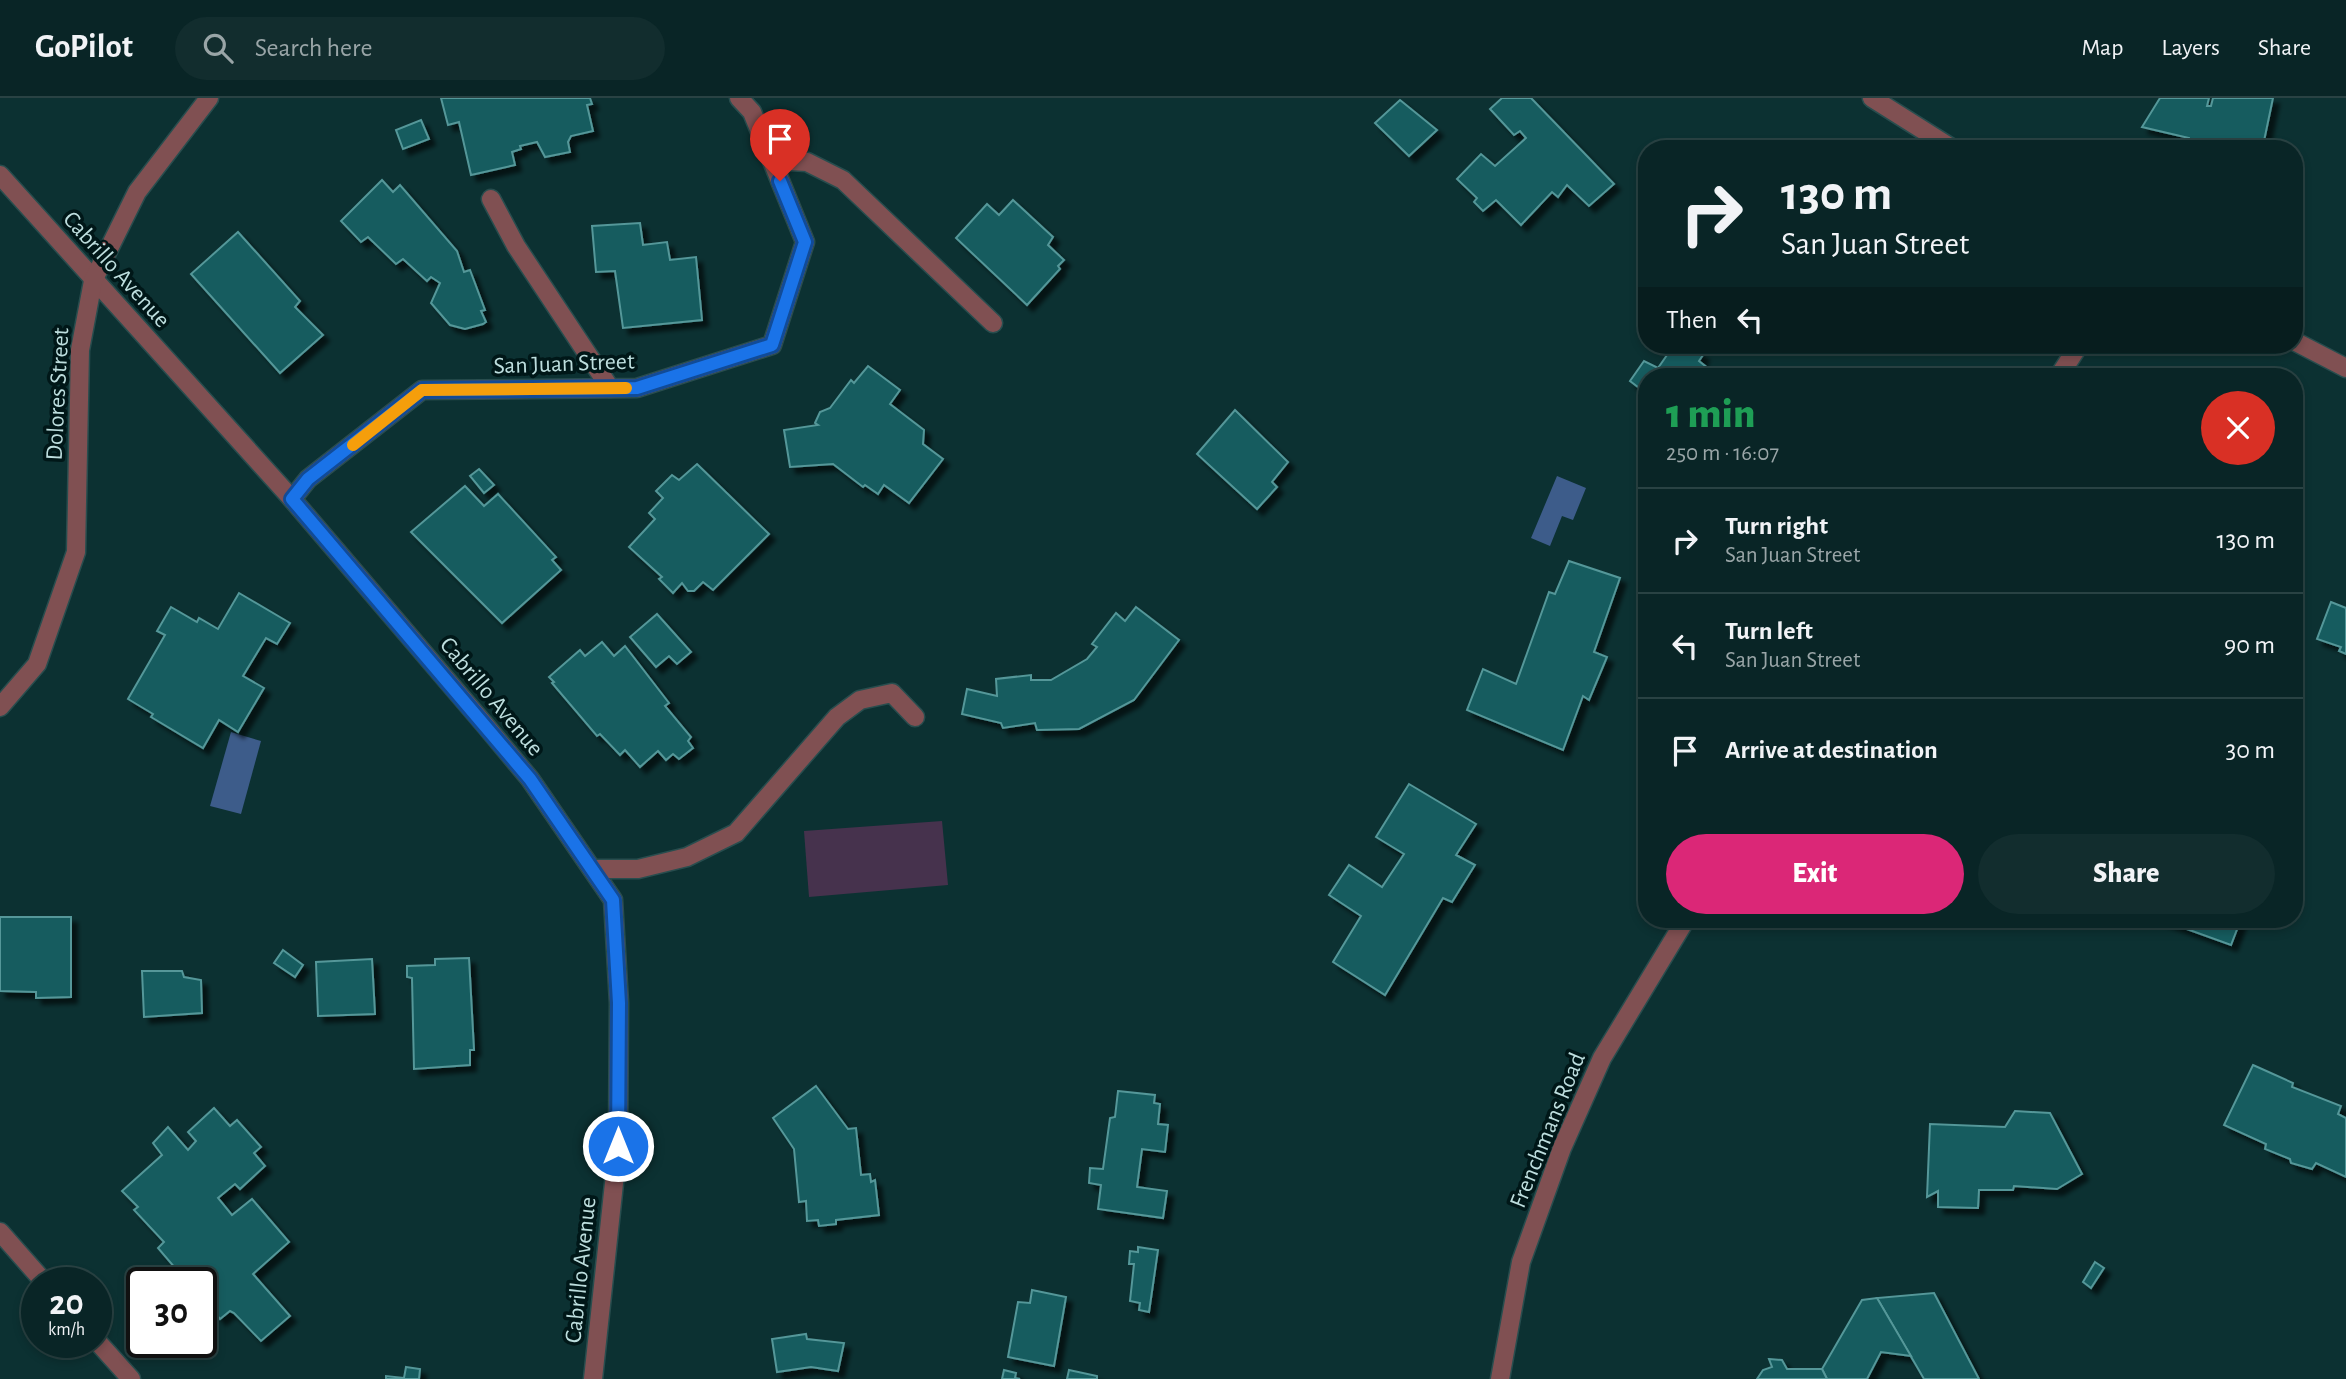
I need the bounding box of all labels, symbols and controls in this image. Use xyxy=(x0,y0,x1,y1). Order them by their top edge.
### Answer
search box xyxy=(175,17,665,80)
icon: search xyxy=(199,29,237,67)
text: GoPilot xyxy=(35,31,133,64)
text: Search here xyxy=(255,35,372,61)
text: Map xyxy=(2081,36,2123,60)
text: Layers xyxy=(2161,36,2220,60)
text: Share xyxy=(2258,36,2311,60)
pin xyxy=(750,109,810,181)
icon: arrive xyxy=(761,120,799,158)
icon: right xyxy=(1666,168,1757,259)
text: 130 m xyxy=(1781,170,1892,219)
street label: Cabrillo Avenue xyxy=(58,207,174,332)
text: San Juan Street xyxy=(1781,228,1969,260)
icon: left xyxy=(1731,301,1769,339)
text: Then xyxy=(1666,307,1717,333)
street label: Dolores Street xyxy=(43,327,73,461)
street label: San Juan Street xyxy=(493,350,635,378)
button: close xyxy=(2201,391,2275,465)
text: 1 min xyxy=(1666,393,1755,435)
text: 250 m · 16:07 xyxy=(1666,442,1779,465)
text: Turn right xyxy=(1725,513,1828,539)
icon: right xyxy=(1666,522,1704,560)
text: 130 m xyxy=(2217,527,2275,553)
text: San Juan Street xyxy=(1725,544,1860,567)
text: Turn left xyxy=(1725,618,1813,644)
icon: left xyxy=(1666,627,1704,665)
text: 90 m xyxy=(2224,632,2275,658)
street label: Cabrillo Avenue xyxy=(435,633,548,761)
text: San Juan Street xyxy=(1725,649,1860,672)
icon: arrive xyxy=(1666,732,1704,770)
text: Arrive at destination xyxy=(1725,737,1938,763)
text: 30 m xyxy=(2225,737,2275,763)
button: Exit xyxy=(1666,834,1964,914)
button: Share xyxy=(1978,834,2275,914)
street label: Frenchmans Road xyxy=(1506,1049,1590,1211)
position arrow xyxy=(581,1109,655,1183)
street label: Cabrillo Avenue xyxy=(561,1196,601,1344)
speed limit sign: 30 xyxy=(126,1267,217,1358)
text: 20 xyxy=(49,1286,84,1321)
text: km/h xyxy=(48,1321,85,1339)

